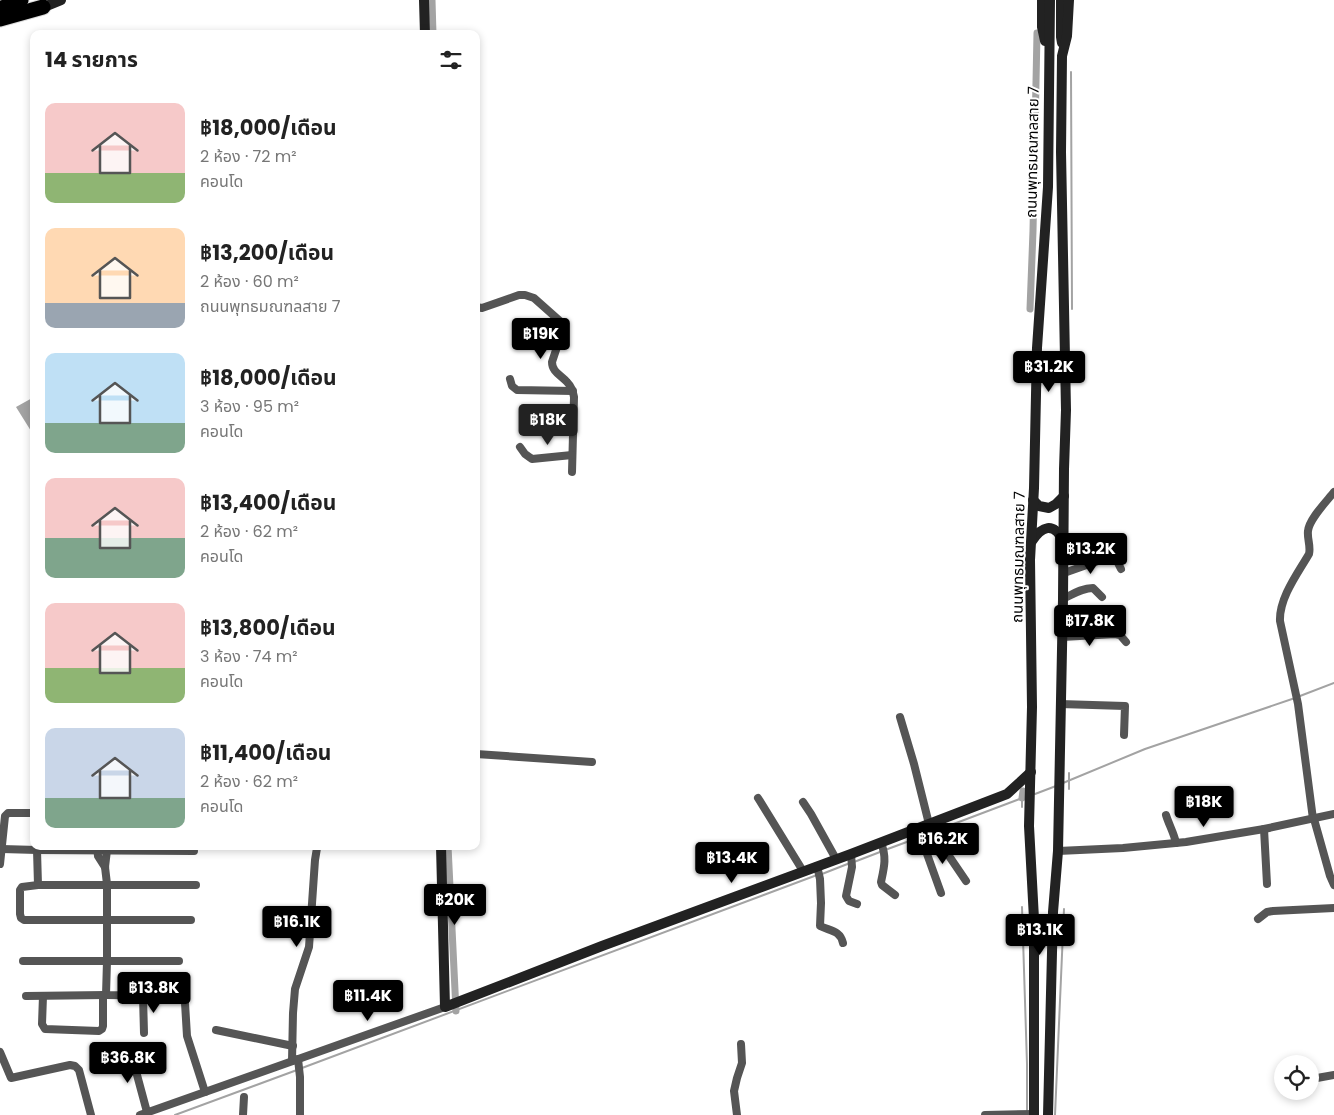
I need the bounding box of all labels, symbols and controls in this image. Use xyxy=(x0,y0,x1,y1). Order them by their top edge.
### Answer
text: 14 รายการ xyxy=(45,45,138,74)
icon: filters xyxy=(437,46,465,74)
street label: ถนนพุทธมณฑลสาย 7 xyxy=(1020,86,1044,218)
text: ฿18,000/เดือน xyxy=(200,113,337,142)
icon: home xyxy=(85,123,145,183)
text: 2 ห้อง · 72 m² xyxy=(200,145,297,168)
text: คอนโด xyxy=(200,170,243,193)
text: ฿13,200/เดือน xyxy=(200,238,334,267)
icon: home xyxy=(85,248,145,308)
text: 2 ห้อง · 60 m² xyxy=(200,270,299,293)
text: ถนนพุทธมณฑลสาย 7 xyxy=(200,295,341,318)
pin: ฿19K xyxy=(511,318,571,360)
text: ฿19K xyxy=(523,322,559,345)
pin: ฿31.2K xyxy=(1008,350,1090,393)
text: ฿31.2K xyxy=(1024,355,1074,378)
text: ฿18,000/เดือน xyxy=(200,363,337,392)
icon: home xyxy=(85,373,145,433)
text: 3 ห้อง · 95 m² xyxy=(200,395,299,418)
pin: ฿18K xyxy=(518,404,578,446)
text: ฿18K xyxy=(530,408,566,431)
text: คอนโด xyxy=(200,420,243,443)
text: ฿13,400/เดือน xyxy=(200,488,336,517)
street label: ถนนพุทธมณฑลสาย 7 xyxy=(1006,491,1030,623)
icon: home xyxy=(85,498,145,558)
text: 2 ห้อง · 62 m² xyxy=(200,520,298,543)
pin: ฿13.2K xyxy=(1050,532,1132,575)
text: ฿13.2K xyxy=(1066,537,1116,560)
text: คอนโด xyxy=(200,545,243,568)
pin: ฿17.8K xyxy=(1049,604,1131,647)
text: ฿17.8K xyxy=(1065,609,1115,632)
text: ฿13,800/เดือน xyxy=(200,613,336,642)
icon: home xyxy=(85,623,145,683)
text: 3 ห้อง · 74 m² xyxy=(200,645,298,668)
text: คอนโด xyxy=(200,670,243,693)
text: ฿11,400/เดือน xyxy=(200,738,331,767)
icon: home xyxy=(85,748,145,808)
text: 2 ห้อง · 62 m² xyxy=(200,770,298,793)
pin: ฿18K xyxy=(1174,786,1234,828)
text: ฿18K xyxy=(1186,790,1222,813)
text: คอนโด xyxy=(200,795,243,818)
pin: ฿16.2K xyxy=(902,822,984,865)
text: ฿16.2K xyxy=(918,827,968,850)
pin: ฿13.4K xyxy=(691,842,773,884)
text: ฿13.4K xyxy=(706,846,758,869)
pin: ฿20K xyxy=(425,884,485,926)
text: ฿20K xyxy=(435,888,475,911)
pin: ฿16.1K xyxy=(256,906,338,948)
text: ฿16.1K xyxy=(273,910,321,933)
pin: ฿13.1K xyxy=(999,914,1081,956)
text: ฿13.1K xyxy=(1017,918,1063,941)
pin: ฿13.8K xyxy=(113,972,195,1014)
text: ฿13.8K xyxy=(128,976,180,999)
pin: ฿11.4K xyxy=(327,980,409,1022)
text: ฿11.4K xyxy=(344,984,392,1007)
pin: ฿36.8K xyxy=(87,1042,169,1084)
text: ฿36.8K xyxy=(100,1046,156,1069)
map controls xyxy=(1274,1055,1319,1100)
button: locate xyxy=(1274,1055,1319,1100)

